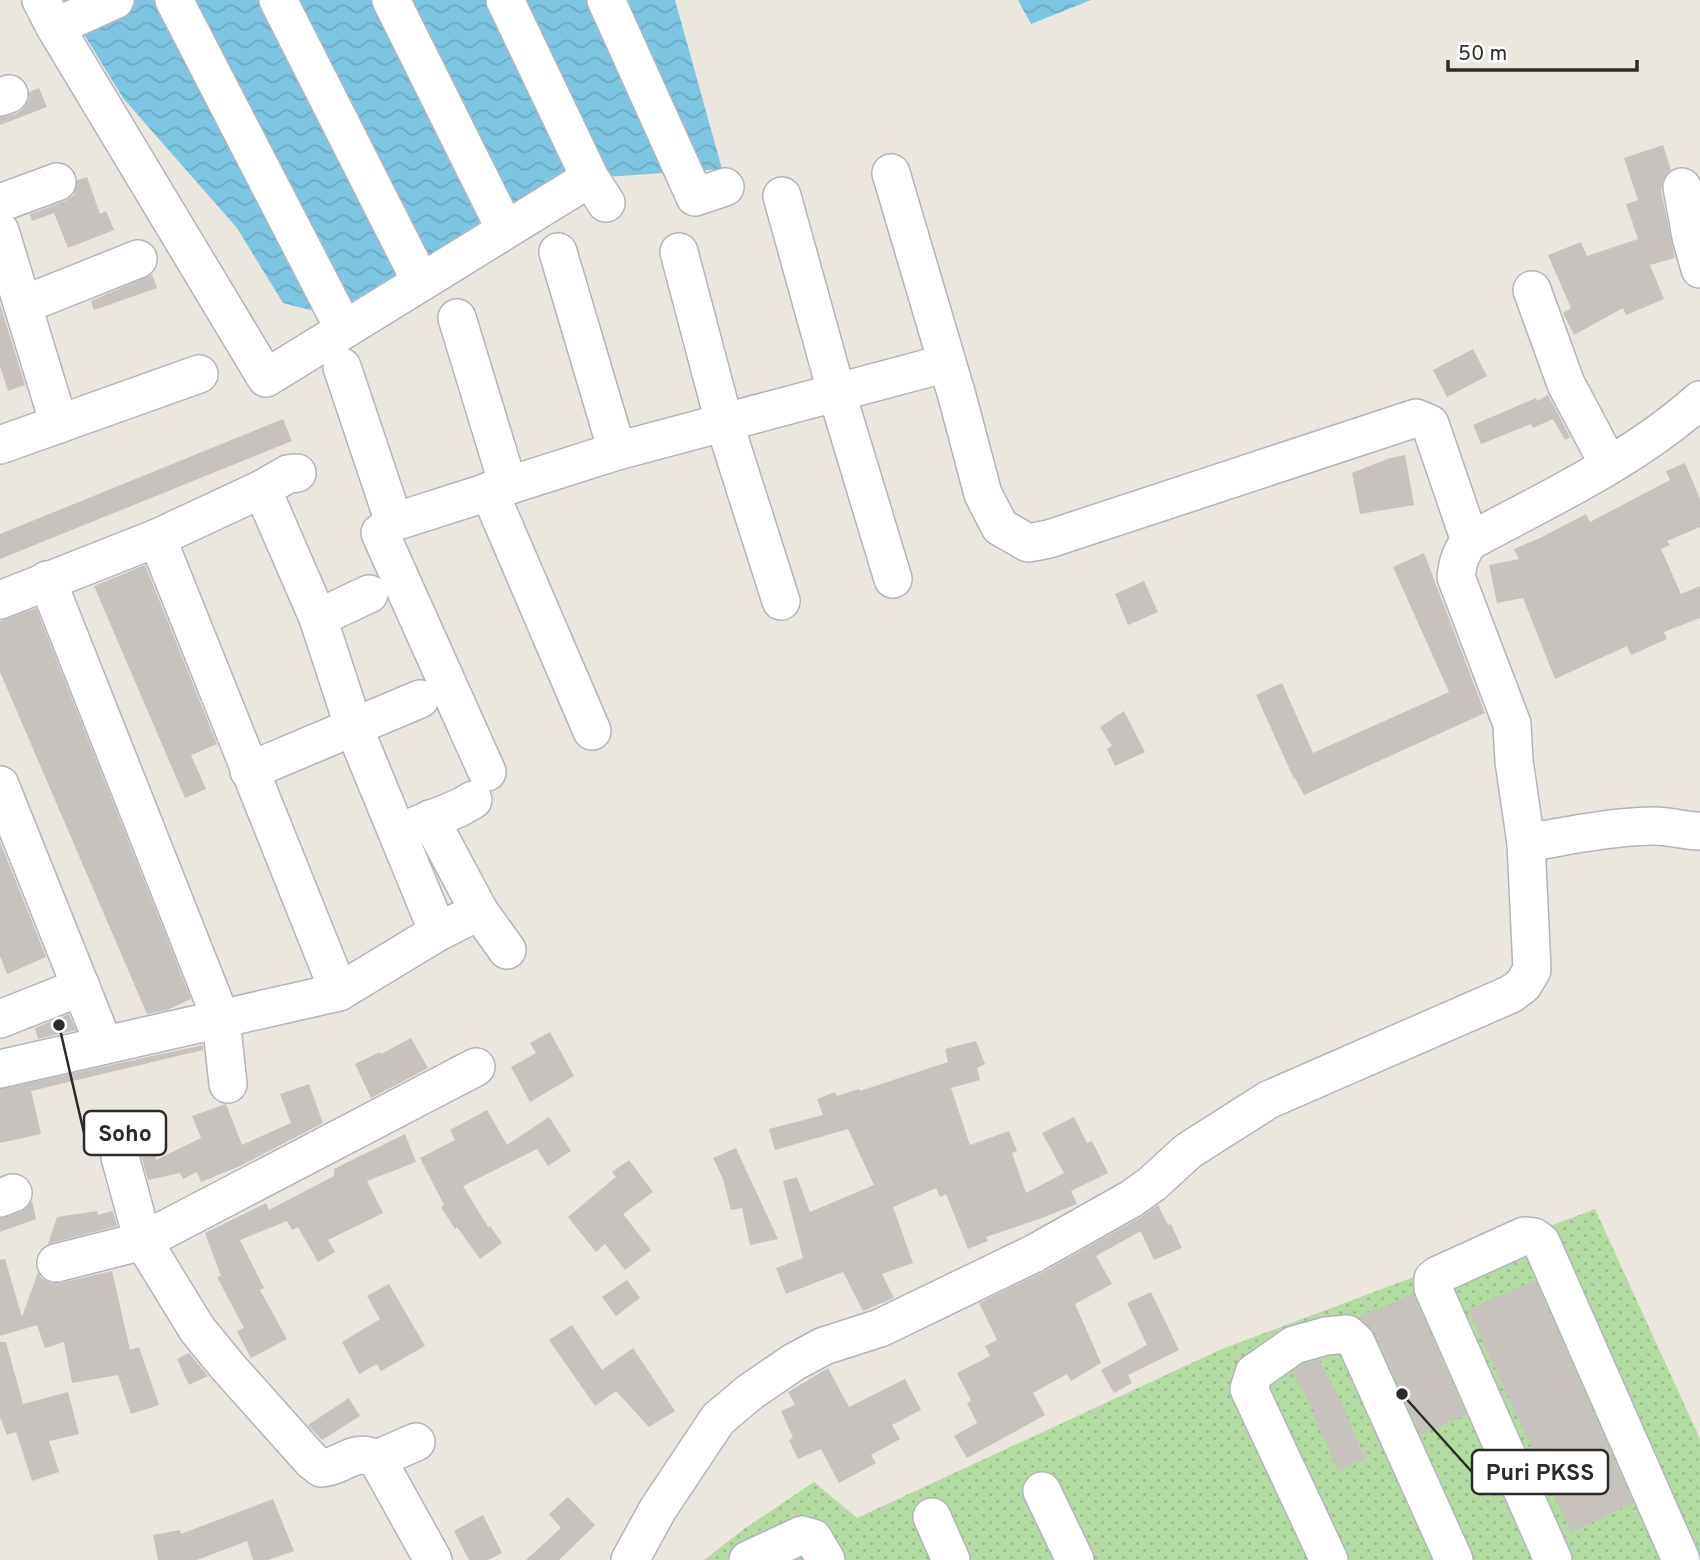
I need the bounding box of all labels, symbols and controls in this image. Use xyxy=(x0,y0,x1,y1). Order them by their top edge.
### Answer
scale bar xyxy=(1448,28,1637,72)
text: 50 m xyxy=(1458,41,1507,68)
callout: Soho xyxy=(84,1111,166,1155)
text: Soho xyxy=(98,1121,152,1150)
callout: Puri PKSS xyxy=(1472,1450,1608,1494)
text: Puri PKSS xyxy=(1486,1460,1594,1489)

